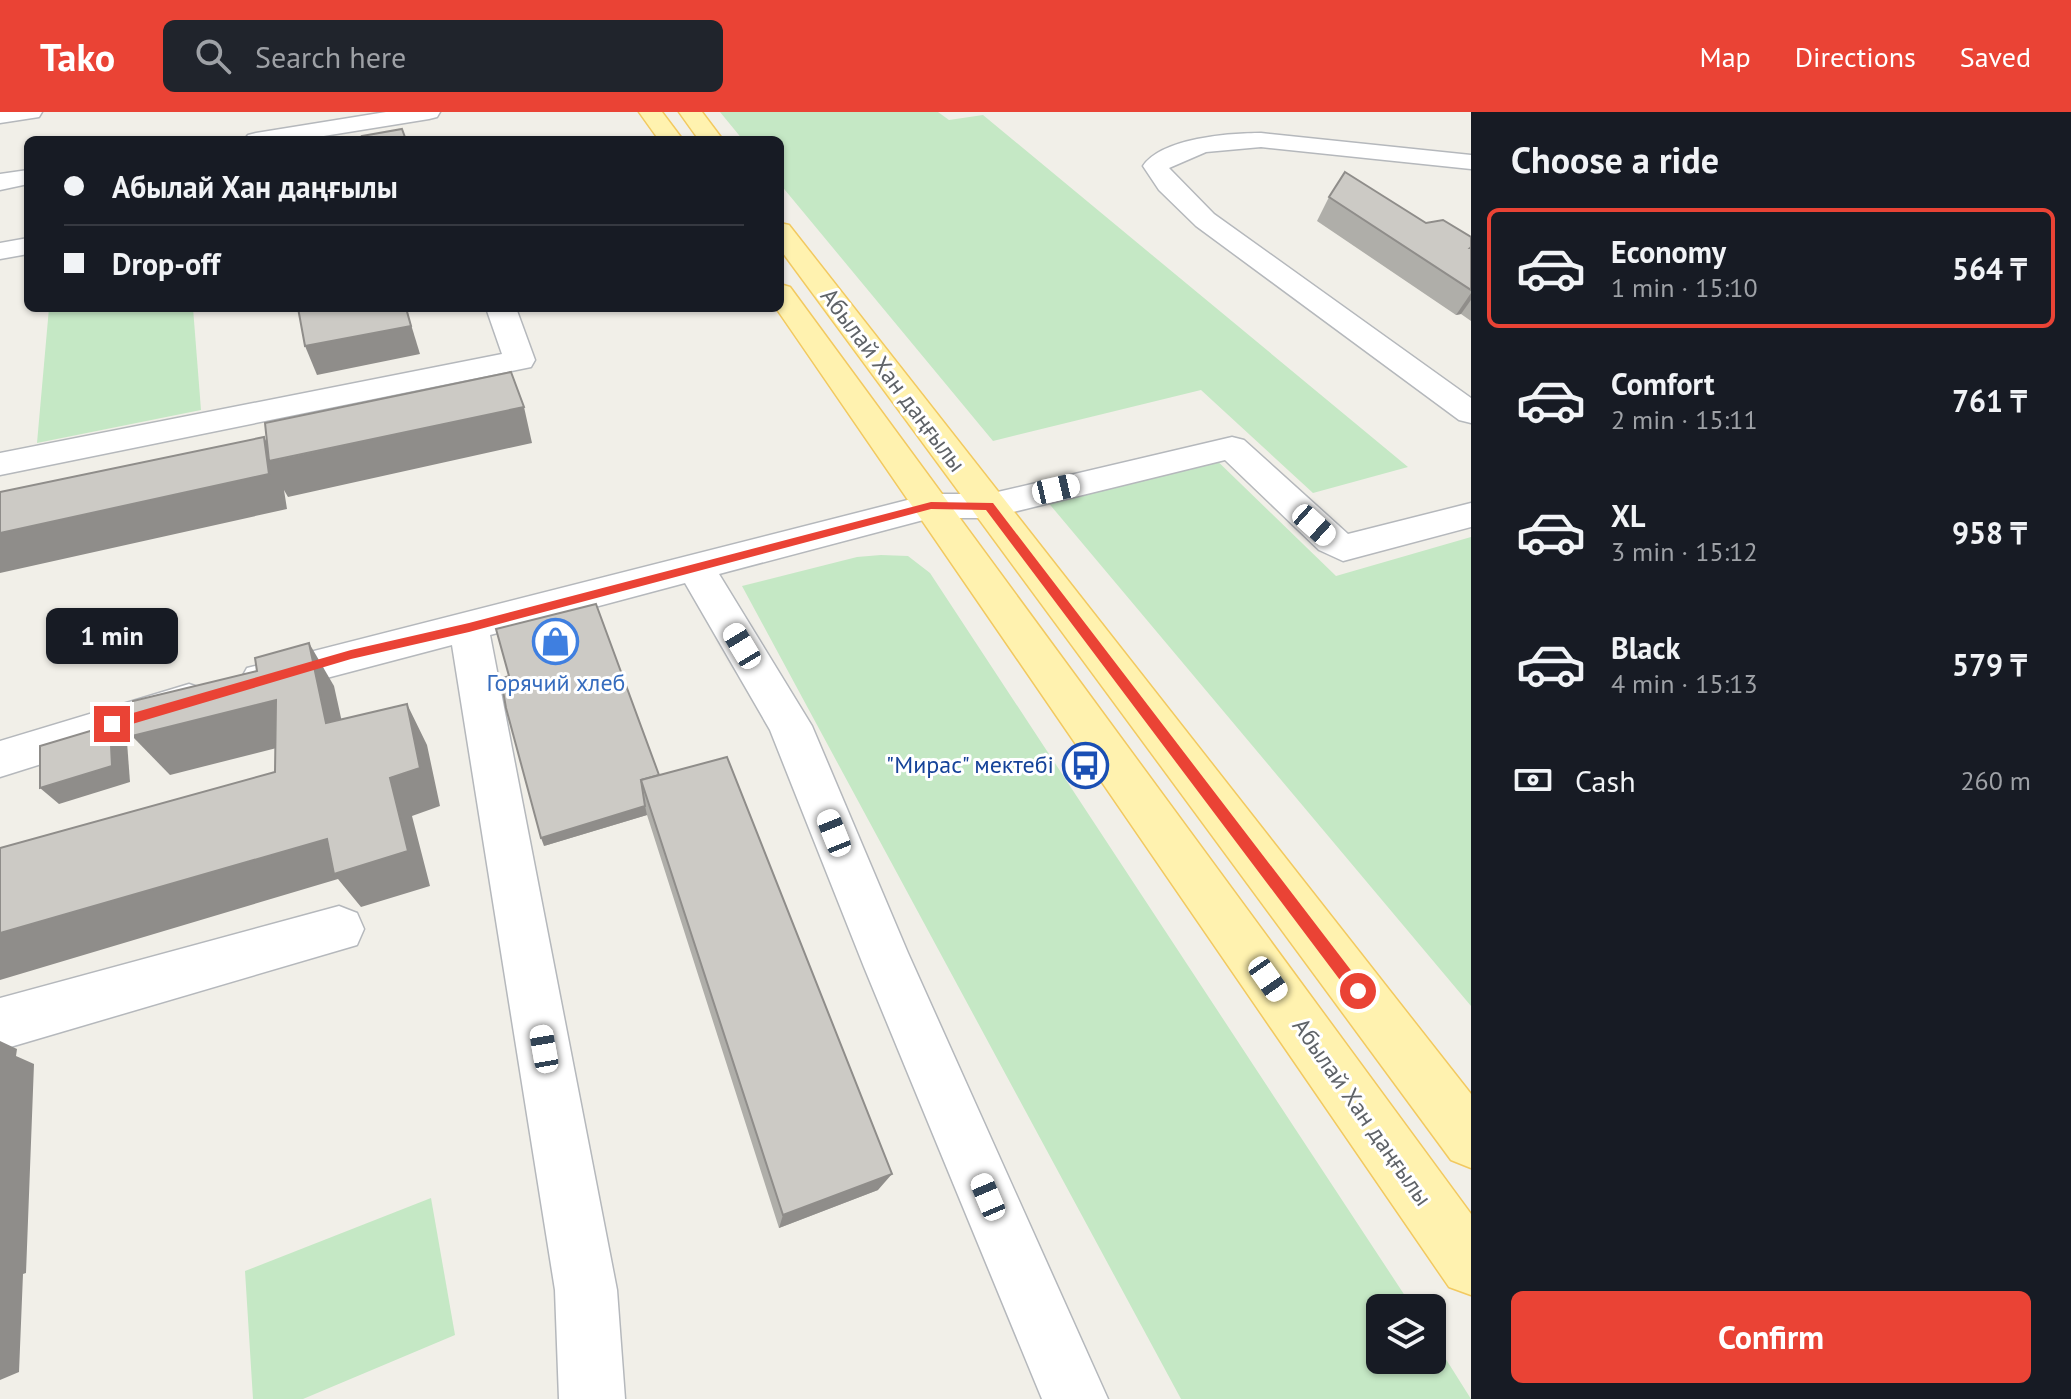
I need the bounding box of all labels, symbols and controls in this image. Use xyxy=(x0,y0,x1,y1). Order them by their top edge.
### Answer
search box xyxy=(163,20,723,92)
text: Tako xyxy=(40,32,115,81)
icon: search xyxy=(191,34,235,78)
text: Search here xyxy=(255,37,406,76)
text: Map xyxy=(1700,38,1751,75)
text: Directions xyxy=(1795,38,1916,75)
text: Saved xyxy=(1960,38,2031,75)
text: Choose a ride xyxy=(1511,136,1719,183)
text: Абылай Хан даңғылы xyxy=(112,167,398,206)
icon: car xyxy=(1515,232,1587,304)
text: Economy xyxy=(1611,232,1726,271)
text: Drop-off xyxy=(112,244,220,283)
text: 564 ₸ xyxy=(1952,249,2027,288)
text: 1 min · 15:10 xyxy=(1611,271,1758,304)
street label: Абылай Хан даңғылы xyxy=(814,281,973,478)
icon: car xyxy=(1515,364,1587,436)
text: Comfort xyxy=(1611,364,1714,403)
text: 761 ₸ xyxy=(1952,381,2027,420)
text: 2 min · 15:11 xyxy=(1611,403,1758,436)
car xyxy=(1030,472,1082,506)
icon: car xyxy=(1515,496,1587,568)
text: XL xyxy=(1611,496,1645,535)
car xyxy=(1288,500,1340,550)
text: 958 ₸ xyxy=(1952,513,2027,552)
text: 3 min · 15:12 xyxy=(1611,535,1758,568)
callout: 1 min xyxy=(46,608,178,664)
shop icon: Горячий хлеб xyxy=(532,617,580,665)
text: 1 min xyxy=(80,619,144,652)
car xyxy=(719,619,765,673)
icon: car xyxy=(1515,628,1587,700)
text: Black xyxy=(1611,628,1680,667)
text: 579 ₸ xyxy=(1952,645,2027,684)
place label: Горячий хлеб xyxy=(487,667,625,698)
text: 4 min · 15:13 xyxy=(1611,667,1758,700)
route end xyxy=(94,706,130,742)
bus stop icon: "Мирас" мектебі xyxy=(1061,741,1109,789)
place label: "Мирас" мектебі xyxy=(886,749,1054,780)
icon: cash xyxy=(1511,758,1555,802)
text: Cash xyxy=(1575,761,1636,800)
text: 260 m xyxy=(1960,764,2031,797)
car xyxy=(814,806,854,860)
car xyxy=(1244,952,1292,1006)
route start xyxy=(1340,973,1376,1009)
street label: Абылай Хан даңғылы xyxy=(1286,1012,1439,1212)
car xyxy=(528,1023,560,1075)
car xyxy=(968,1170,1008,1224)
button: Confirm xyxy=(1511,1291,2031,1383)
map controls xyxy=(1366,1294,1446,1374)
button: layers xyxy=(1366,1294,1446,1374)

